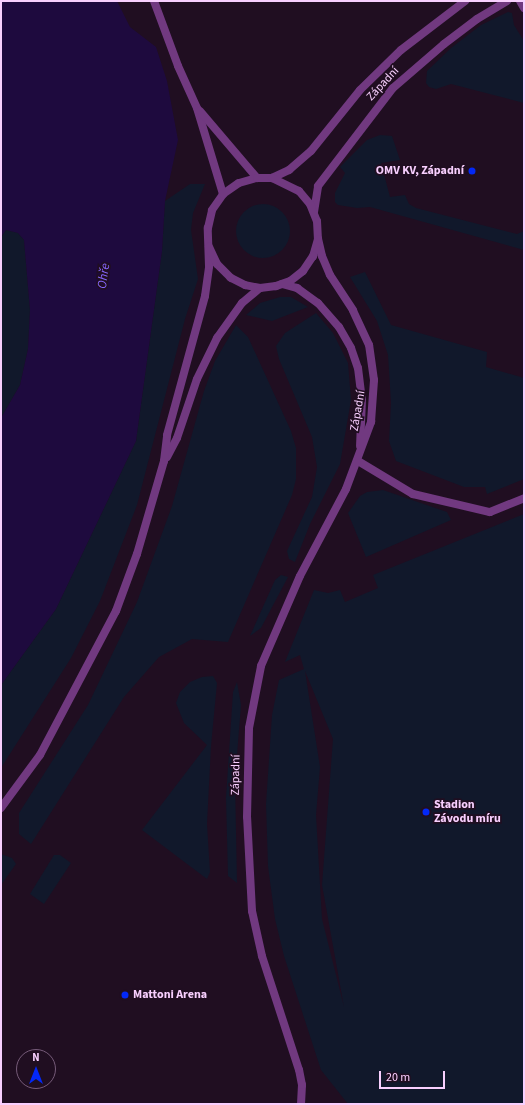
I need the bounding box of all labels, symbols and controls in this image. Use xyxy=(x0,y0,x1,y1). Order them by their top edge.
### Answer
street label: Západní xyxy=(364,64,402,104)
place label: OMV KV, Západní xyxy=(376,164,464,178)
marker: OMV KV, Západní xyxy=(467,166,477,176)
water label: Ohře xyxy=(94,262,114,290)
street label: Západní xyxy=(347,390,369,432)
street label: Západní xyxy=(228,754,244,796)
place label: Stadion Závodu míru xyxy=(434,798,501,826)
marker: Stadion Závodu míru xyxy=(421,807,431,817)
place label: Mattoni Arena xyxy=(133,988,207,1002)
marker: Mattoni Arena xyxy=(120,990,130,1000)
north arrow xyxy=(16,1049,56,1089)
text: N xyxy=(32,1050,40,1065)
scale bar xyxy=(381,1063,447,1089)
text: 20 m xyxy=(386,1069,410,1086)

